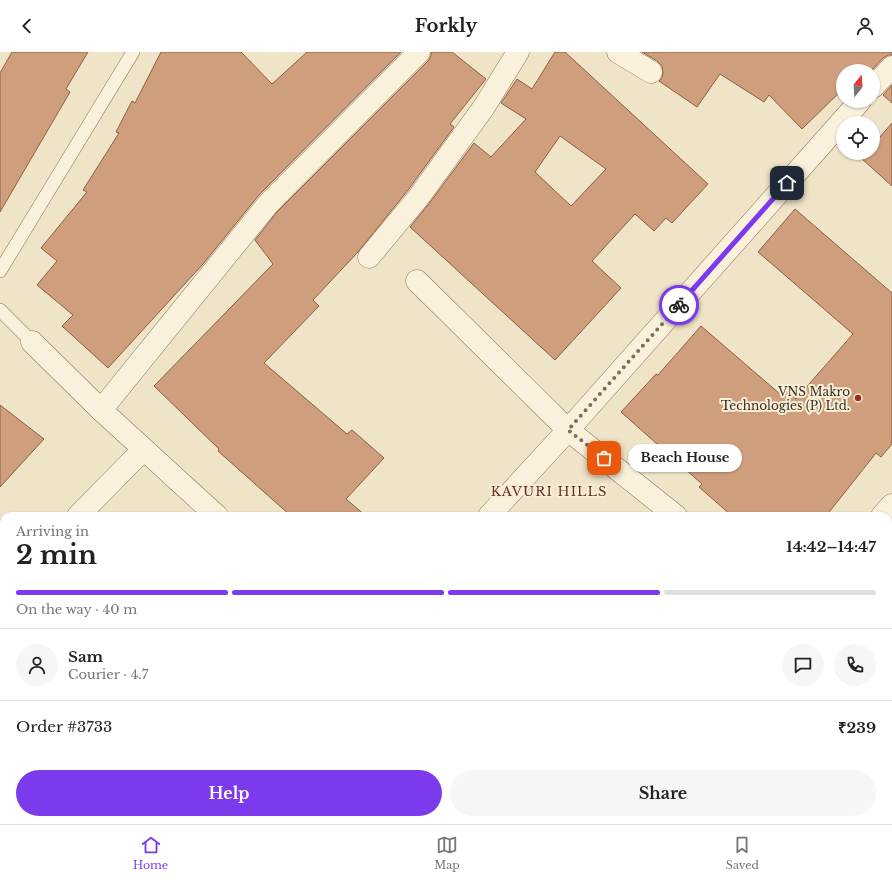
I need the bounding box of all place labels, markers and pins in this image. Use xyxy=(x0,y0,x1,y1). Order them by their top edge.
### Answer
pin xyxy=(770,166,804,200)
place label: VNS Makro Technologies (P) Ltd. xyxy=(721,384,850,413)
marker: VNS Makro Technologies (P) Ltd. xyxy=(853,393,863,403)
pin xyxy=(587,441,621,475)
callout: Beach House xyxy=(628,444,742,472)

